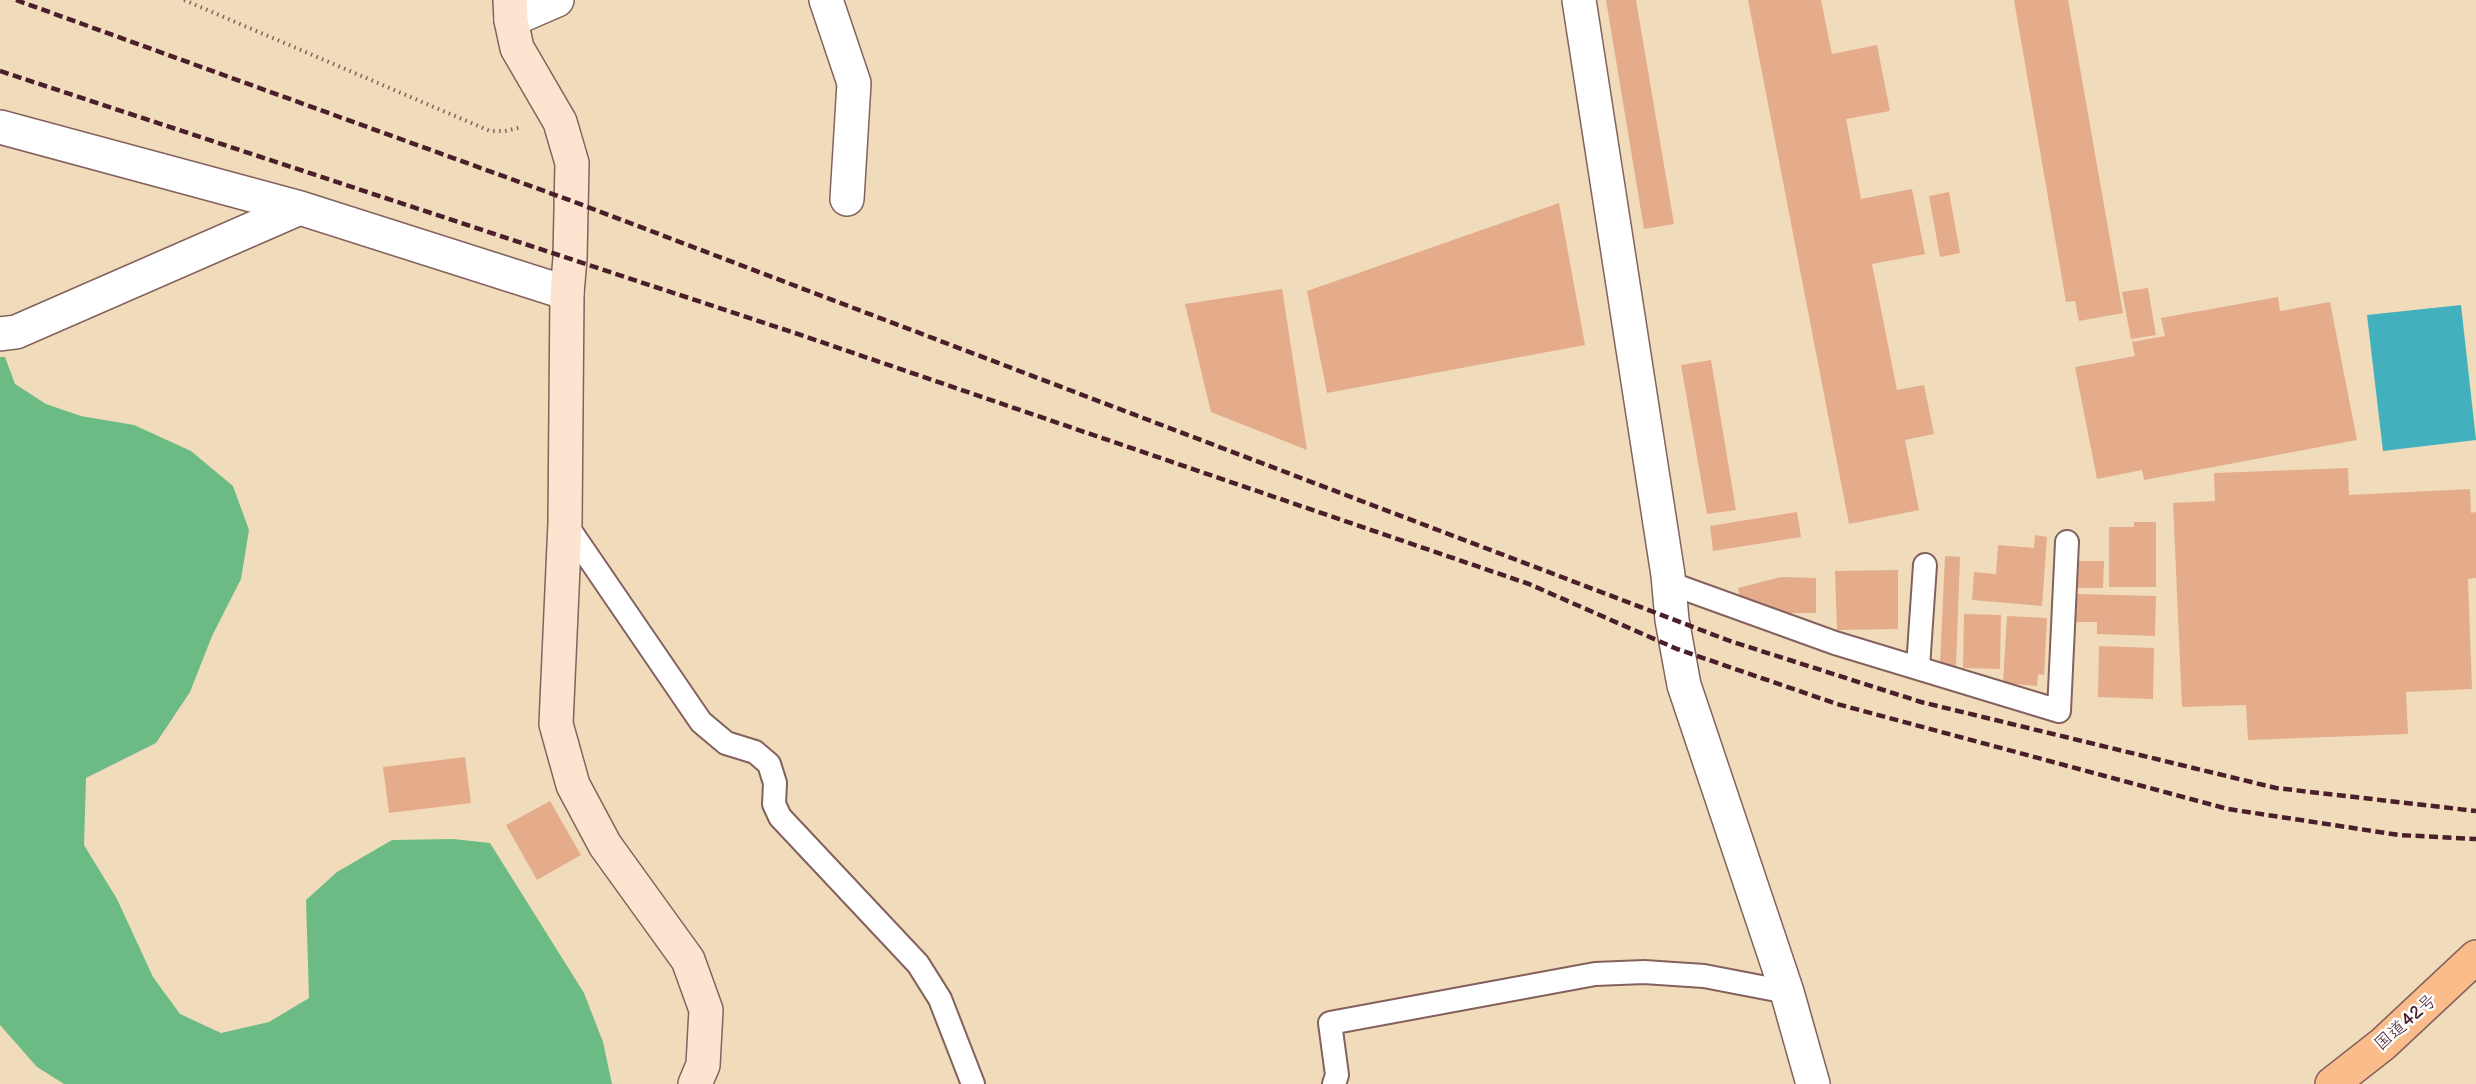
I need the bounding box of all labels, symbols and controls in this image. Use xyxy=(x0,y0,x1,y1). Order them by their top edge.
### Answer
street label: 国道42号 xyxy=(2370,990,2442,1056)

